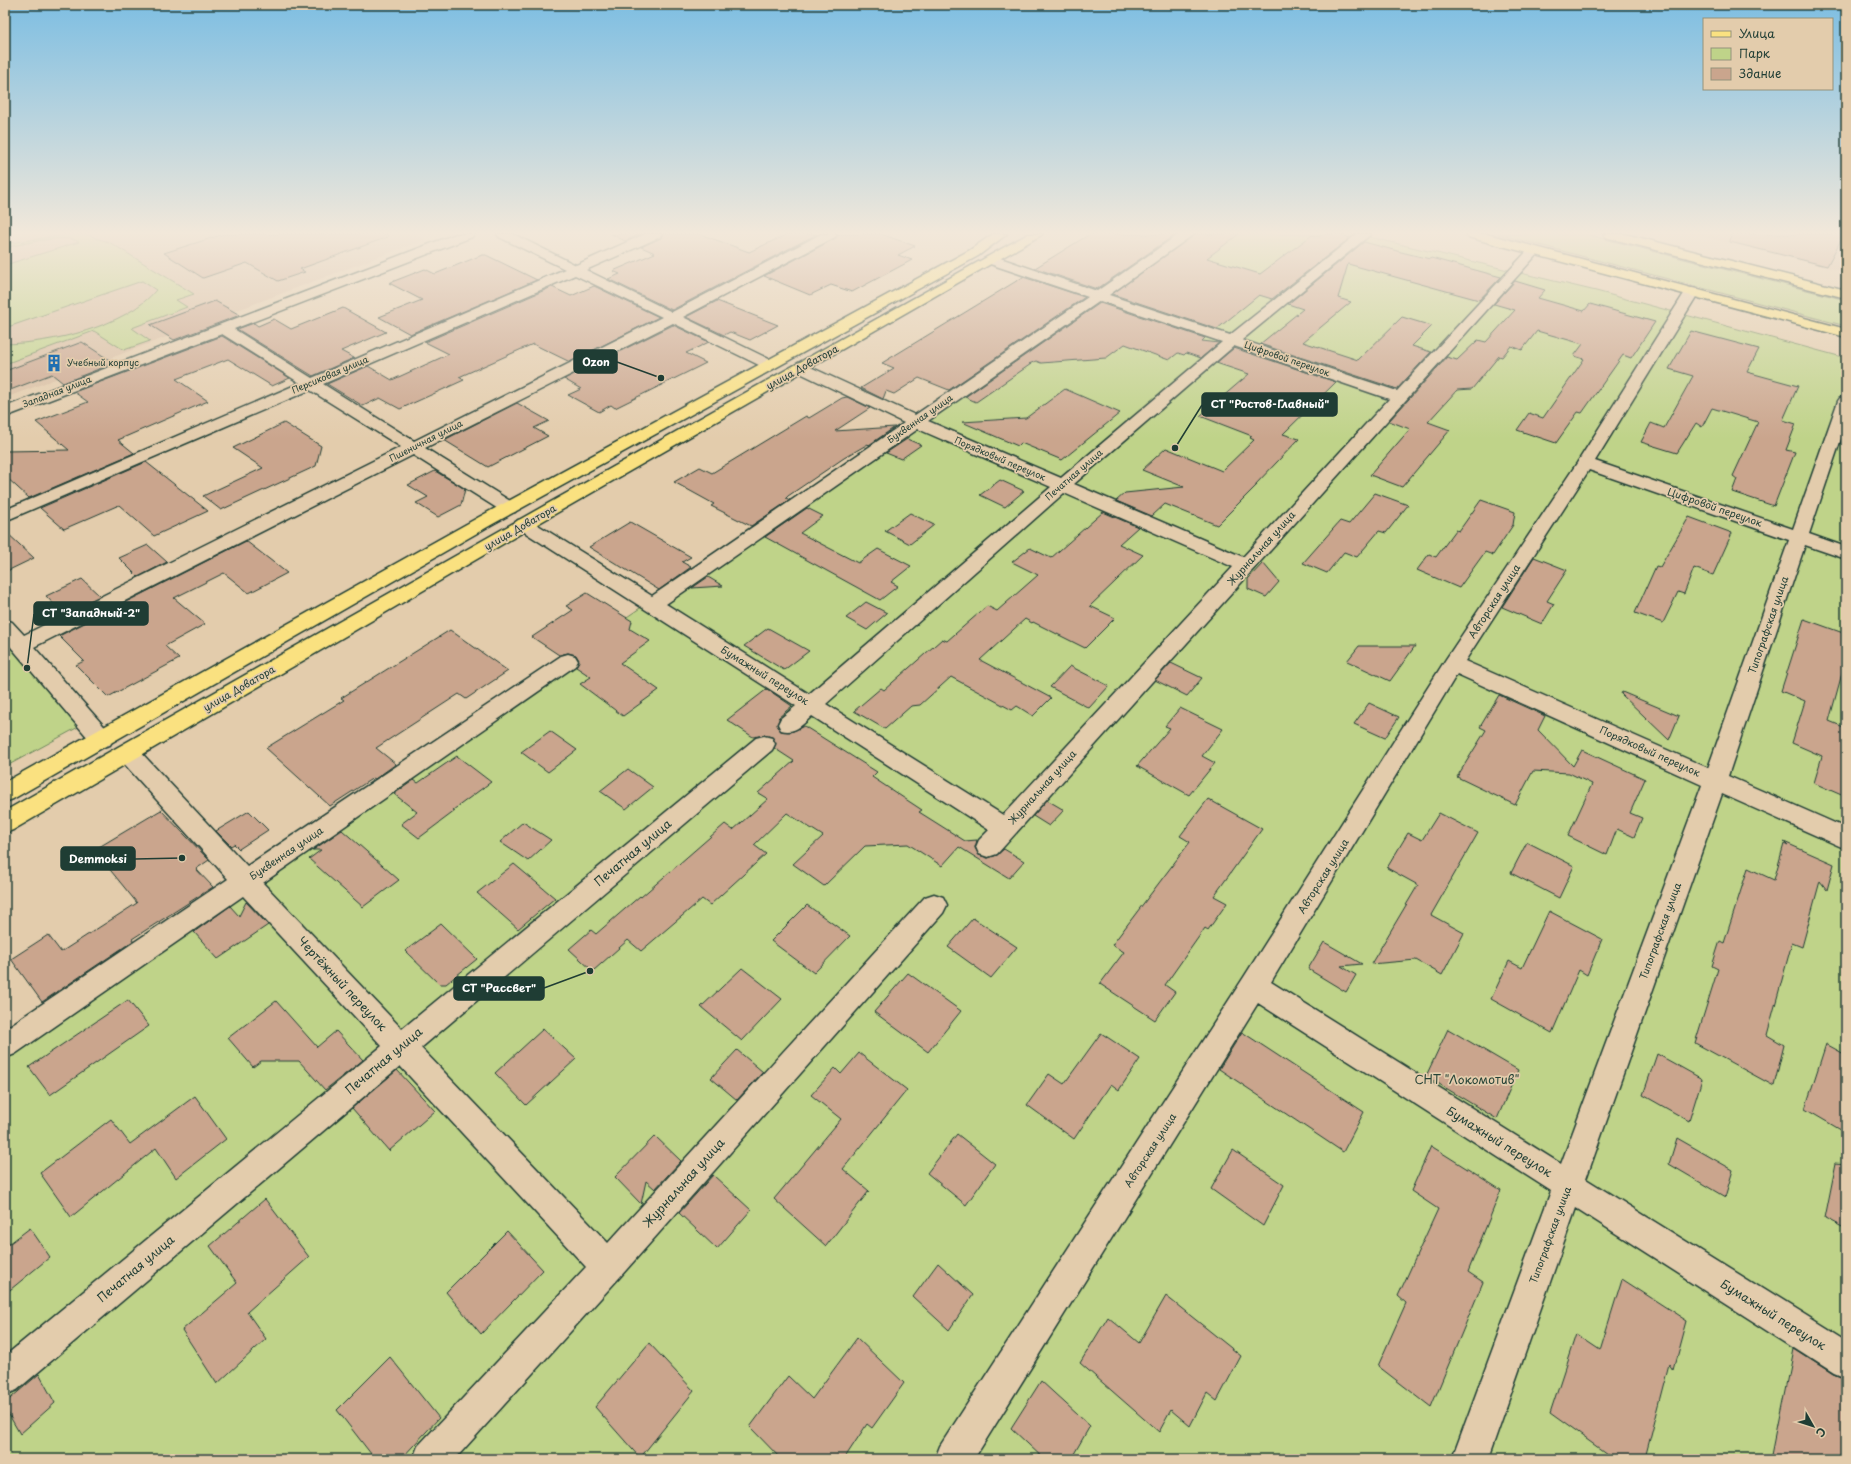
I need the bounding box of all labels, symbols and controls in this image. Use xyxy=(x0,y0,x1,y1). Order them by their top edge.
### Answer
legend xyxy=(1703,18,1833,90)
text: Улица xyxy=(1739,24,1775,42)
text: Парк xyxy=(1739,44,1771,62)
text: Здание xyxy=(1739,64,1781,82)
street label: Цифровой переулок xyxy=(1243,337,1332,379)
street label: улица Доватора xyxy=(763,340,841,393)
callout: Ozon xyxy=(574,350,617,373)
street label: Персиковая улица xyxy=(289,351,370,397)
building icon: Учебный корпус xyxy=(44,353,64,373)
text: Ozon xyxy=(582,353,610,370)
place label: Учебный корпус xyxy=(67,355,139,369)
street label: Западная улица xyxy=(20,371,93,411)
street label: Буквенная улица xyxy=(884,390,955,446)
callout: СТ "Ростов-Главный" xyxy=(1202,393,1337,416)
text: СТ "Ростов-Главный" xyxy=(1211,395,1329,412)
street label: Пшеничная улица xyxy=(386,415,465,465)
street label: Порядковый переулок xyxy=(953,432,1049,484)
street label: Печатная улица xyxy=(1042,445,1105,503)
street label: Цифровой переулок xyxy=(1665,483,1765,531)
street label: улица Доватора xyxy=(481,500,559,553)
street label: Журнальная улица xyxy=(1223,507,1299,589)
street label: Авторская улица xyxy=(1464,560,1524,641)
street label: Типографская улица xyxy=(1744,573,1792,676)
callout: СТ "Западный-2" xyxy=(34,602,148,625)
text: СТ "Западный-2" xyxy=(42,604,140,621)
street label: Бумажный переулок xyxy=(718,641,812,709)
street label: улица Доватора xyxy=(200,661,278,714)
street label: Порядковый переулок xyxy=(1597,722,1703,780)
street label: Журнальная улица xyxy=(1004,746,1080,828)
street label: Печатная улица xyxy=(590,814,675,890)
street label: Буквенная улица xyxy=(246,822,327,884)
street label: Авторская улица xyxy=(1293,835,1352,916)
callout: Demmoksi xyxy=(61,847,135,870)
text: Demmoksi xyxy=(69,850,128,867)
street label: Типографская улица xyxy=(1635,879,1684,982)
street label: Чертёжный переулок xyxy=(294,932,392,1035)
callout: СТ "Рассвет" xyxy=(454,977,544,1000)
text: СТ "Рассвет" xyxy=(462,979,536,996)
street label: Печатная улица xyxy=(341,1022,426,1098)
park label: СНТ "Локомотив" xyxy=(1415,1070,1519,1088)
street label: Бумажный переулок xyxy=(1443,1101,1557,1182)
street label: Авторская улица xyxy=(1120,1109,1180,1190)
street label: Журнальная улица xyxy=(638,1133,729,1231)
street label: Типографская улица xyxy=(1525,1183,1574,1286)
street label: Печатная улица xyxy=(93,1230,178,1306)
street label: Бумажный переулок xyxy=(1717,1274,1831,1355)
north arrow xyxy=(1793,1406,1833,1446)
text: С xyxy=(1812,1424,1830,1441)

